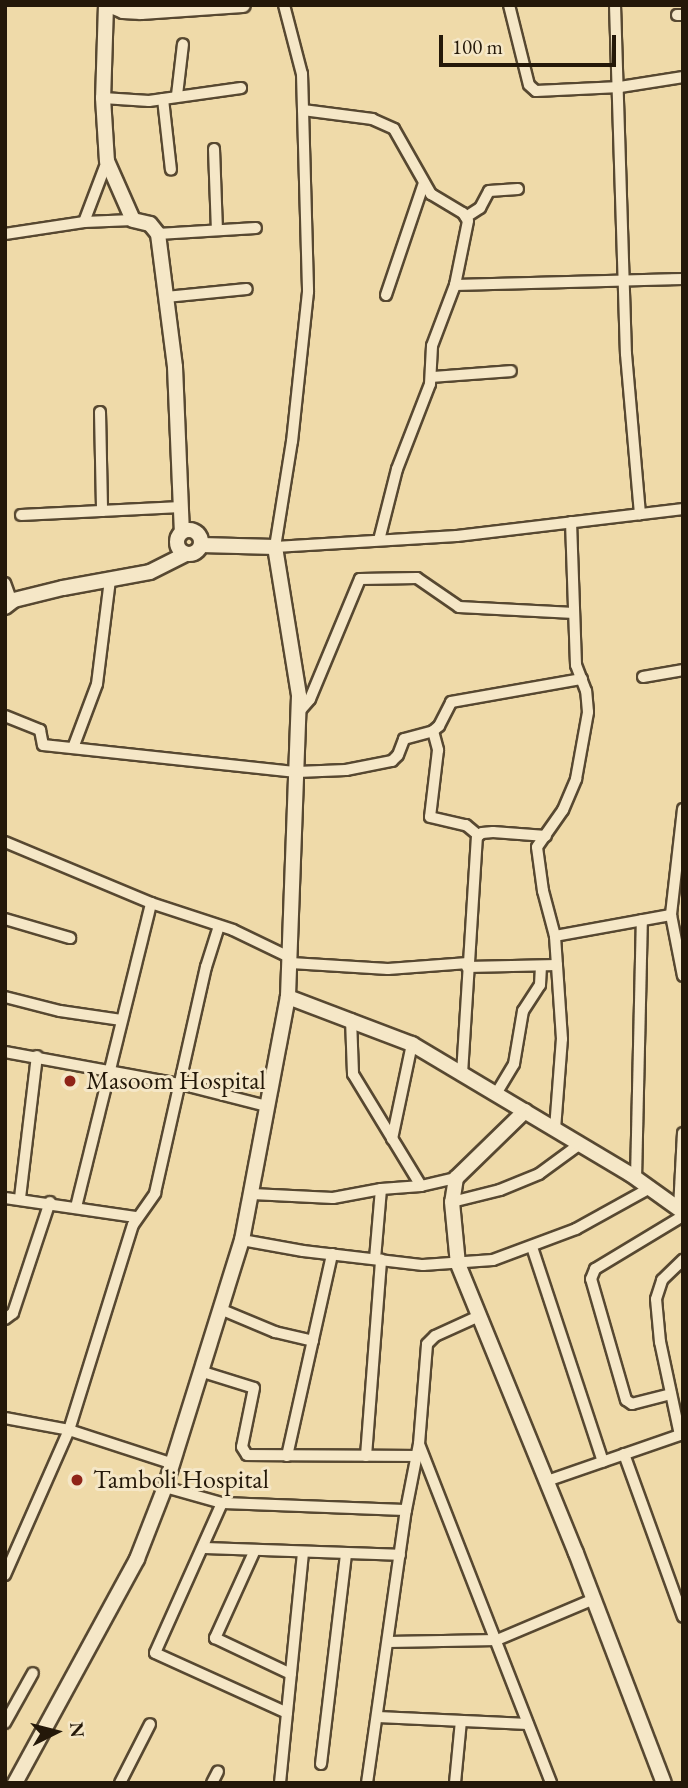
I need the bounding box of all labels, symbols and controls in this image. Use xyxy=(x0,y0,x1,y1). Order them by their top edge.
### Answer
scale bar xyxy=(443,21,620,65)
text: 100 m xyxy=(452,33,503,60)
place label: Masoom Hospital xyxy=(86,1065,266,1097)
marker: Masoom Hospital xyxy=(60,1071,80,1091)
place label: Tamboli Hospital xyxy=(93,1464,269,1496)
marker: Tamboli Hospital xyxy=(67,1470,87,1490)
north arrow xyxy=(21,1697,91,1767)
text: N xyxy=(64,1721,91,1739)

